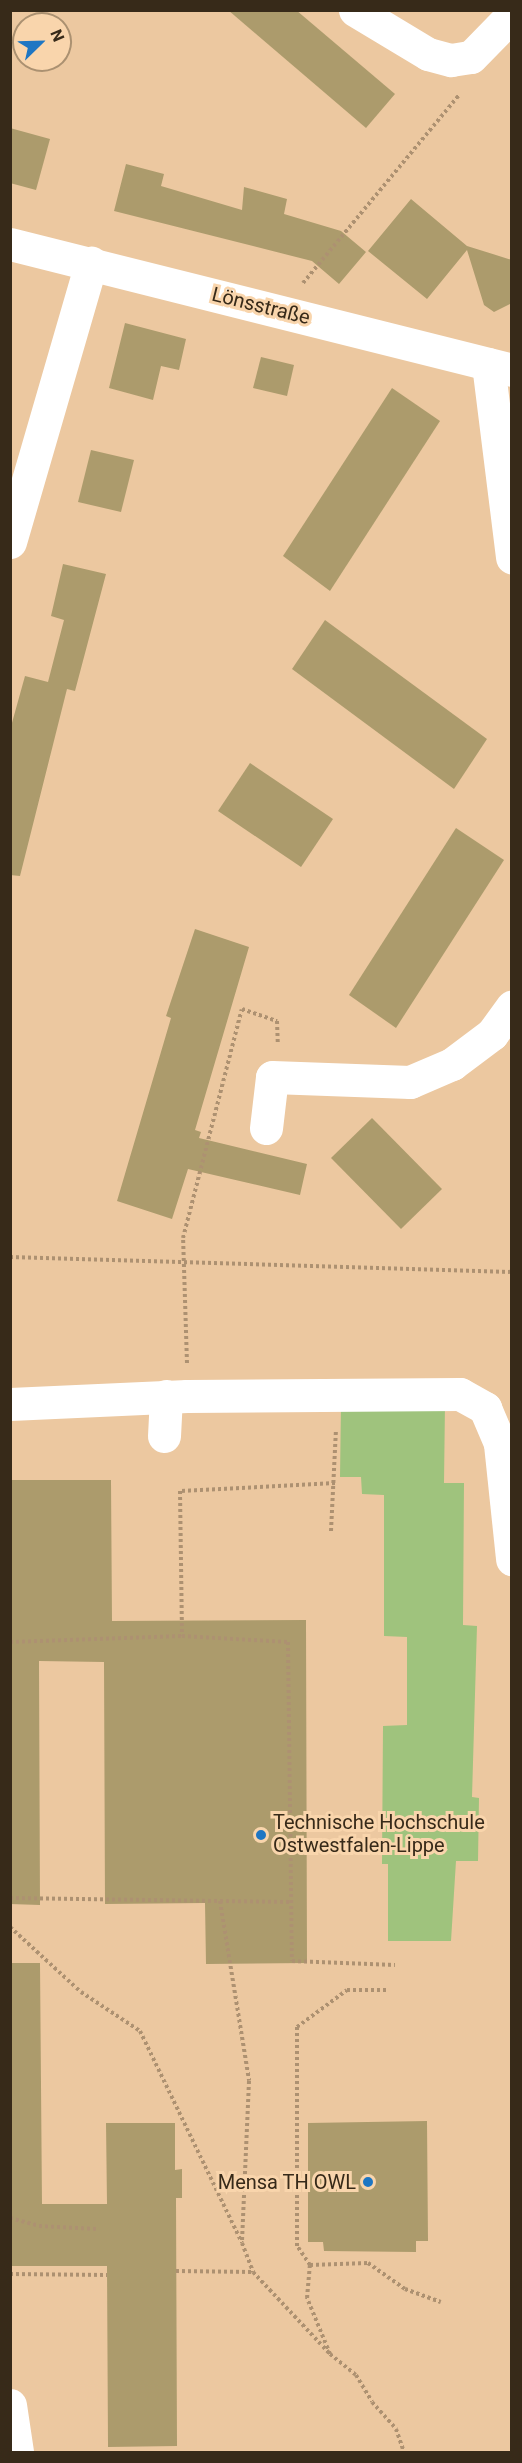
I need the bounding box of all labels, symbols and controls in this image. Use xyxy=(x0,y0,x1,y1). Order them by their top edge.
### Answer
north arrow xyxy=(12,12,72,72)
text: N xyxy=(46,27,68,44)
street label: Lönsstraße xyxy=(209,282,313,330)
place label: Technische Hochschule Ostwestfalen-Lippe xyxy=(273,1811,485,1858)
marker: Technische Hochschule Ostwestfalen-Lippe xyxy=(254,1828,268,1842)
place label: Mensa TH OWL xyxy=(217,2170,356,2194)
marker: Mensa TH OWL xyxy=(361,2175,375,2189)

